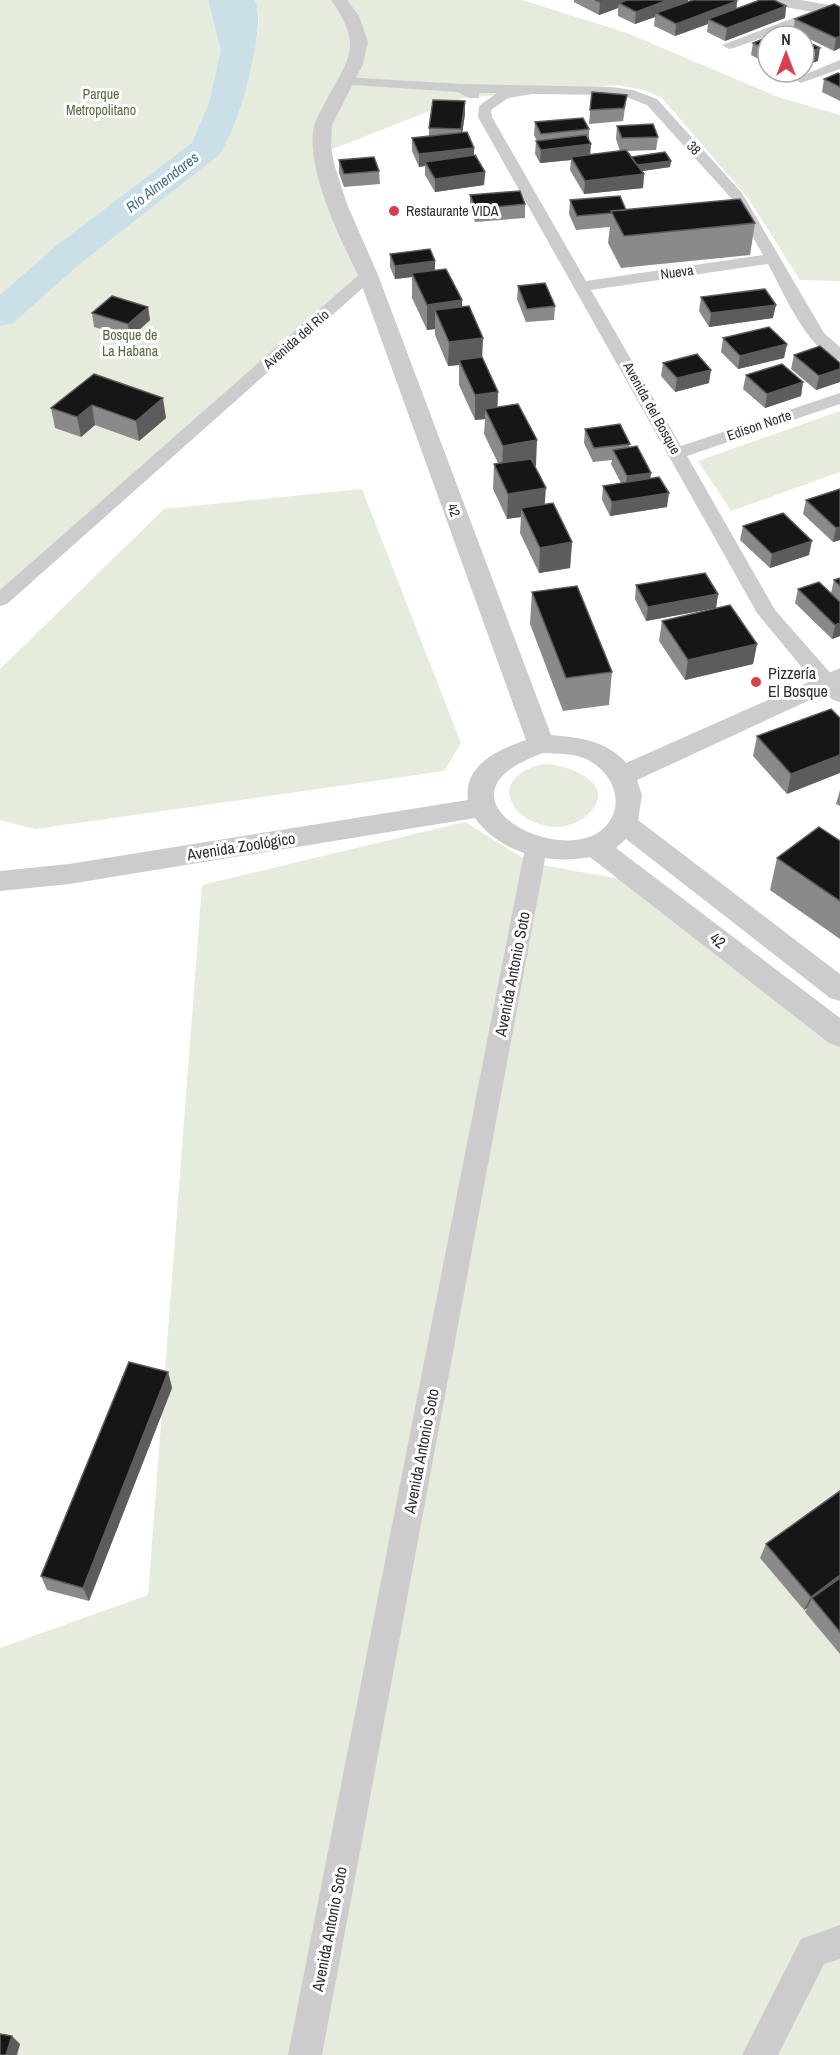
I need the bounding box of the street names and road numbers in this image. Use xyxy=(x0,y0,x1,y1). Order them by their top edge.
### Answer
street label: 38 xyxy=(683,137,705,159)
street label: Nueva xyxy=(659,261,695,283)
street label: Avenida del Río xyxy=(259,305,333,373)
street label: Avenida del Bosque xyxy=(619,358,685,457)
street label: Edison Norte xyxy=(724,406,794,444)
street label: 42 xyxy=(443,501,465,519)
street label: Avenida Zoológico xyxy=(184,827,297,866)
street label: Avenida Antonio Soto xyxy=(489,910,535,1039)
street label: 42 xyxy=(705,927,731,953)
street label: Avenida Antonio Soto xyxy=(398,1387,444,1516)
street label: Avenida Antonio Soto xyxy=(306,1865,352,1994)

